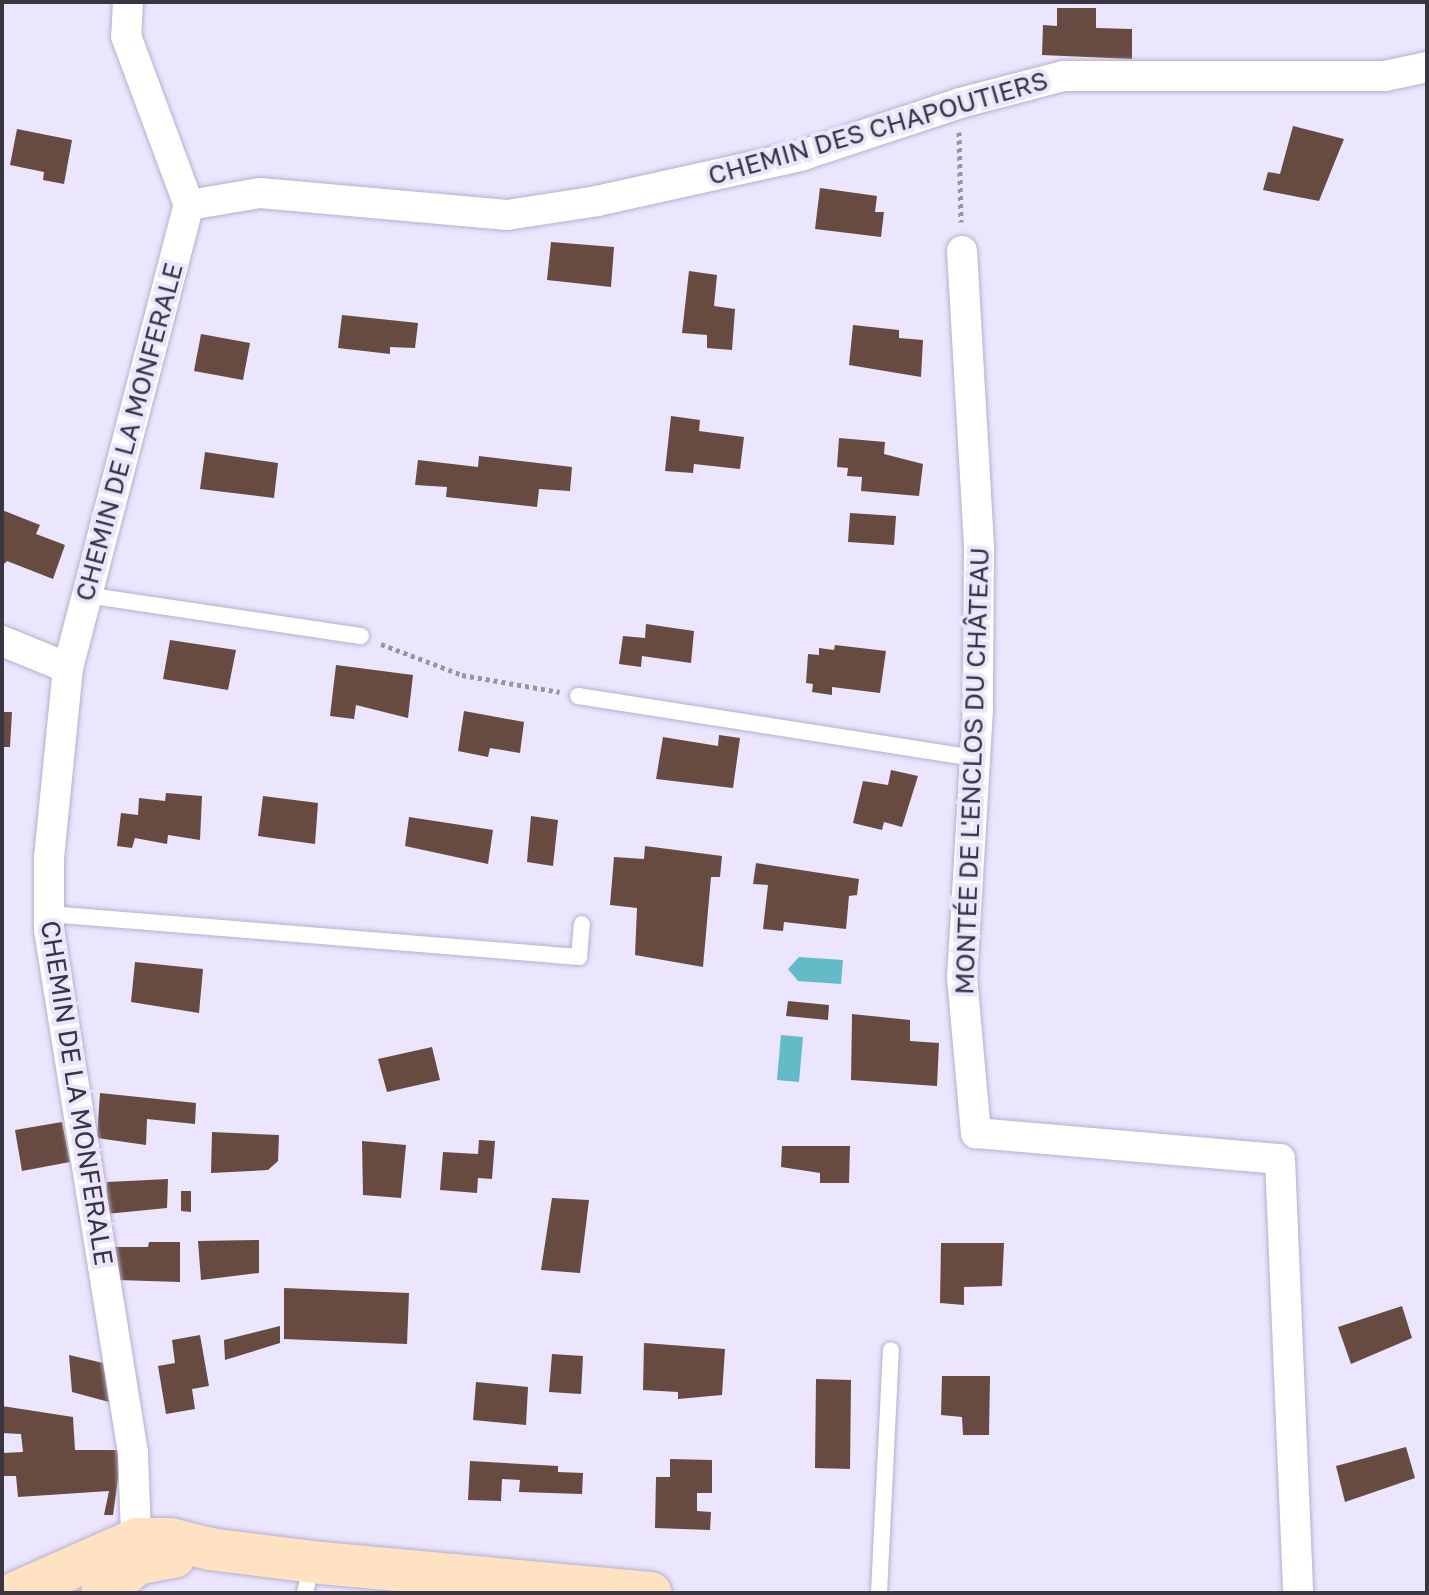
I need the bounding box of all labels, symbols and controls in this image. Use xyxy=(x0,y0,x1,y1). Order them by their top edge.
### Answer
street label: CHEMIN DES CHAPOUTIERS xyxy=(705,65,1051,191)
street label: CHEMIN DE LA MONFERALE xyxy=(69,260,189,604)
street label: MONTÉE DE L'ENCLOS DU CHÂTEAU xyxy=(949,547,995,995)
street label: CHEMIN DE LA MONFERALE xyxy=(34,918,120,1268)

